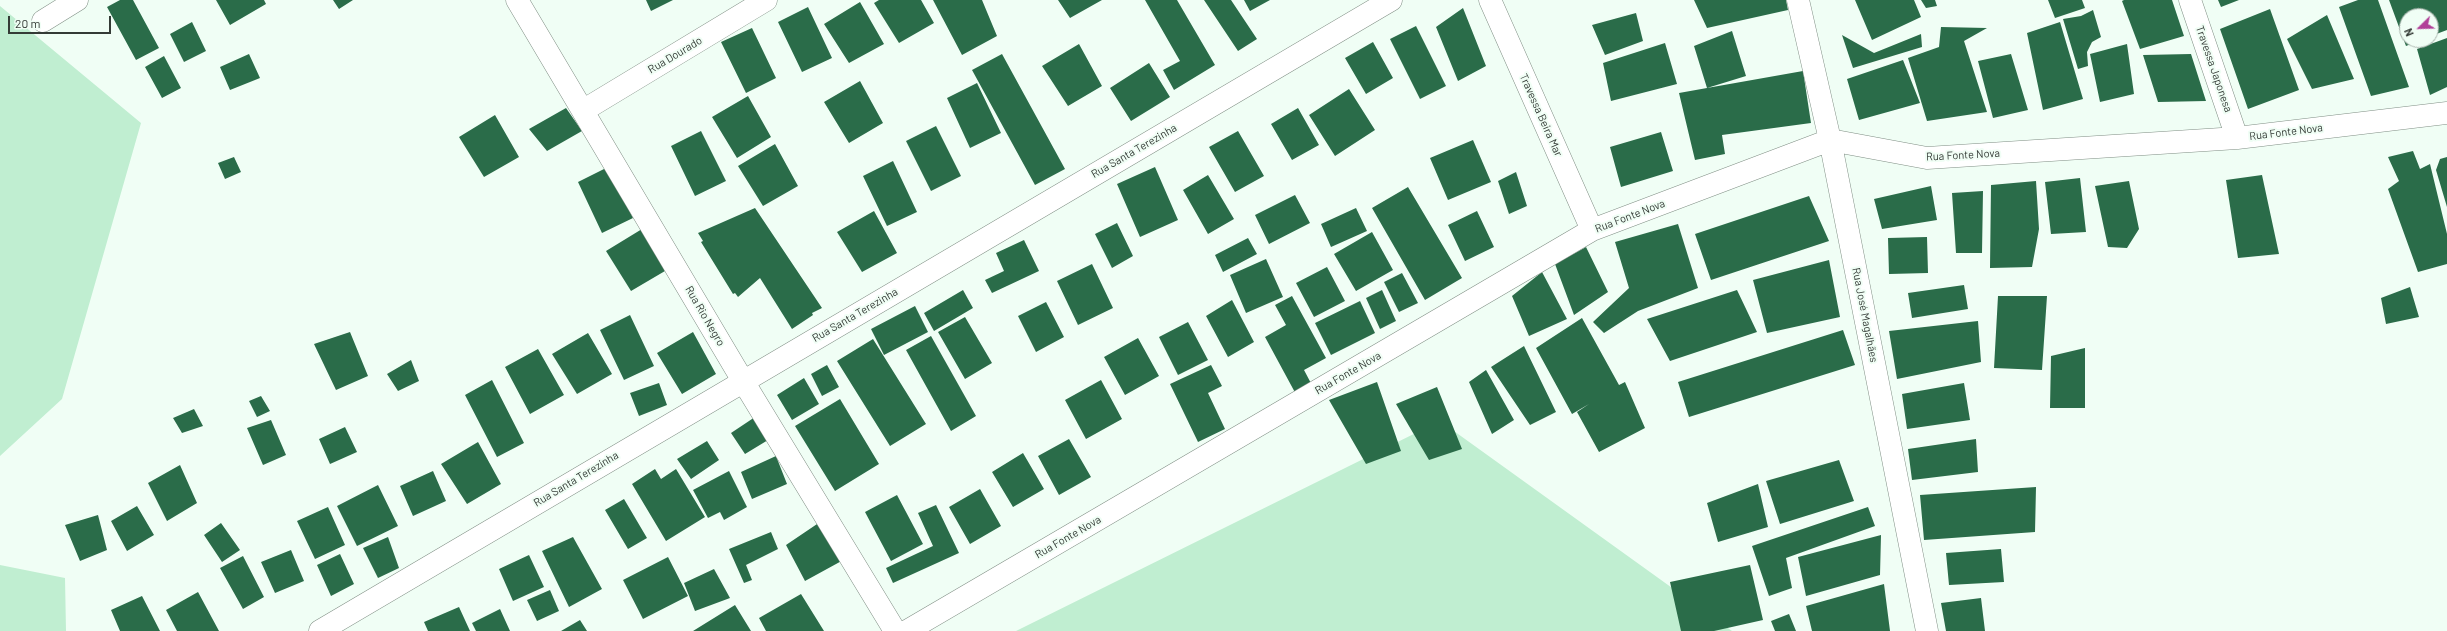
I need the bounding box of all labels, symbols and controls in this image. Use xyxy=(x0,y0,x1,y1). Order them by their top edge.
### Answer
scale bar xyxy=(10,8,113,34)
north arrow xyxy=(2399,8,2439,48)
text: 20 m xyxy=(15,16,41,30)
street label: Travessa Japonesa xyxy=(2193,24,2235,114)
text: N xyxy=(2401,27,2416,38)
street label: Rua Dourado xyxy=(646,34,704,76)
street label: Travessa Beira Mar xyxy=(1517,72,1565,158)
street label: Rua Santa Terezinha xyxy=(1089,121,1179,181)
street label: Rua Fonte Nova xyxy=(2248,121,2324,143)
street label: Rua Fonte Nova xyxy=(1926,146,2000,164)
street label: Rua Fonte Nova xyxy=(1593,197,1667,235)
street label: Rua José Magalhães xyxy=(1849,267,1881,363)
street label: Rua Rio Negro xyxy=(682,284,728,348)
street label: Rua Santa Terezinha xyxy=(810,285,900,345)
street label: Rua Fonte Nova xyxy=(1313,349,1383,397)
street label: Rua Santa Terezinha xyxy=(531,448,621,510)
street label: Rua Fonte Nova xyxy=(1033,513,1103,561)

